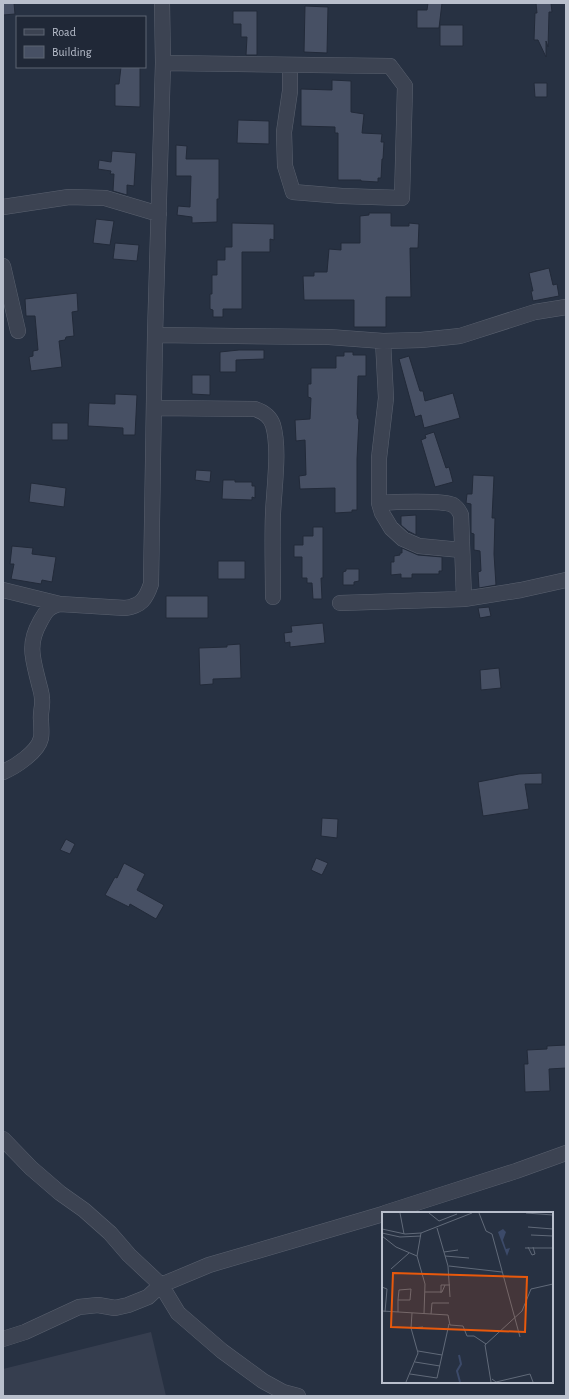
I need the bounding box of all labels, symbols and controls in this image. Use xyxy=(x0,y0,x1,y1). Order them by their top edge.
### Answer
legend xyxy=(16,16,146,68)
text: Road xyxy=(52,26,76,38)
text: Building xyxy=(52,46,92,58)
inset map xyxy=(382,1212,553,1383)

